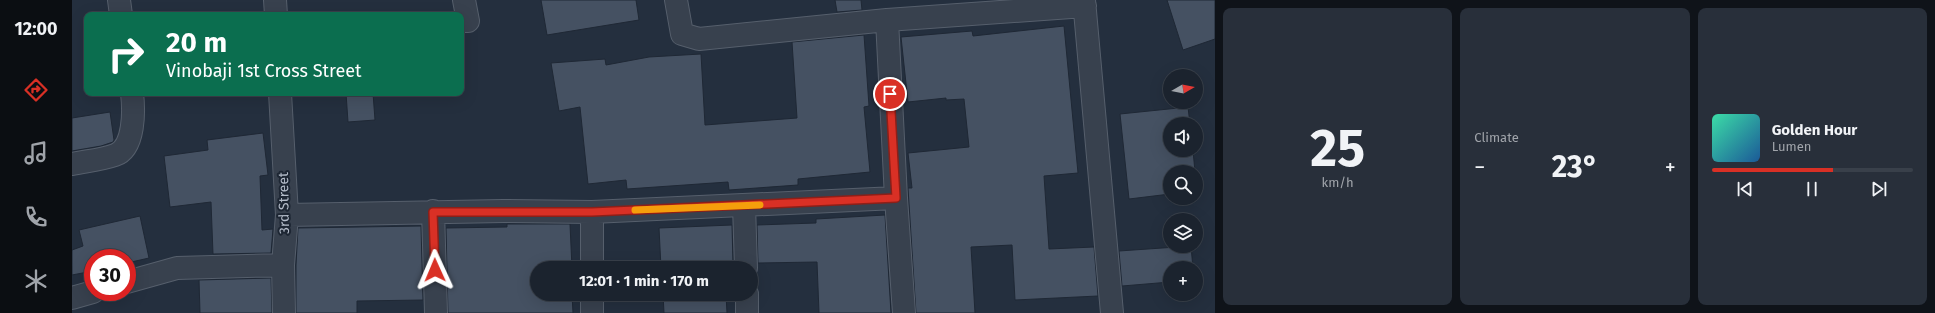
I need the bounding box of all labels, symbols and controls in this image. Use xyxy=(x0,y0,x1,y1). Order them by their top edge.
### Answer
text: 12:00 xyxy=(14,18,58,40)
text: 20 m xyxy=(166,26,227,59)
icon: right xyxy=(100,28,152,80)
text: Vinobaji 1st Cross Street xyxy=(166,60,362,82)
north arrow xyxy=(1163,69,1203,109)
map controls xyxy=(1163,69,1203,301)
icon: directions xyxy=(22,76,50,104)
pin xyxy=(873,77,907,111)
icon: arrive xyxy=(879,83,901,105)
button: sound xyxy=(1163,117,1203,157)
text: 25 xyxy=(1310,117,1365,180)
text: Golden Hour xyxy=(1772,121,1857,139)
text: Climate xyxy=(1474,130,1519,145)
icon: music xyxy=(22,139,50,167)
text: Lumen xyxy=(1772,139,1811,154)
text: 23° xyxy=(1552,149,1598,185)
text: − xyxy=(1474,154,1485,181)
text: + xyxy=(1665,154,1676,181)
button: search xyxy=(1163,165,1203,205)
street label: 3rd Street xyxy=(275,171,293,234)
text: km/h xyxy=(1322,175,1354,190)
icon: previous xyxy=(1734,178,1756,200)
icon: pause xyxy=(1801,178,1823,200)
icon: next xyxy=(1868,178,1890,200)
icon: phone xyxy=(22,203,50,231)
button: layers xyxy=(1163,213,1203,253)
speed limit sign: 30 xyxy=(84,249,136,301)
position arrow xyxy=(414,249,456,291)
button: + xyxy=(1163,261,1203,301)
icon: climate xyxy=(22,267,50,295)
text: 12:01 · 1 min · 170 m xyxy=(579,272,709,290)

